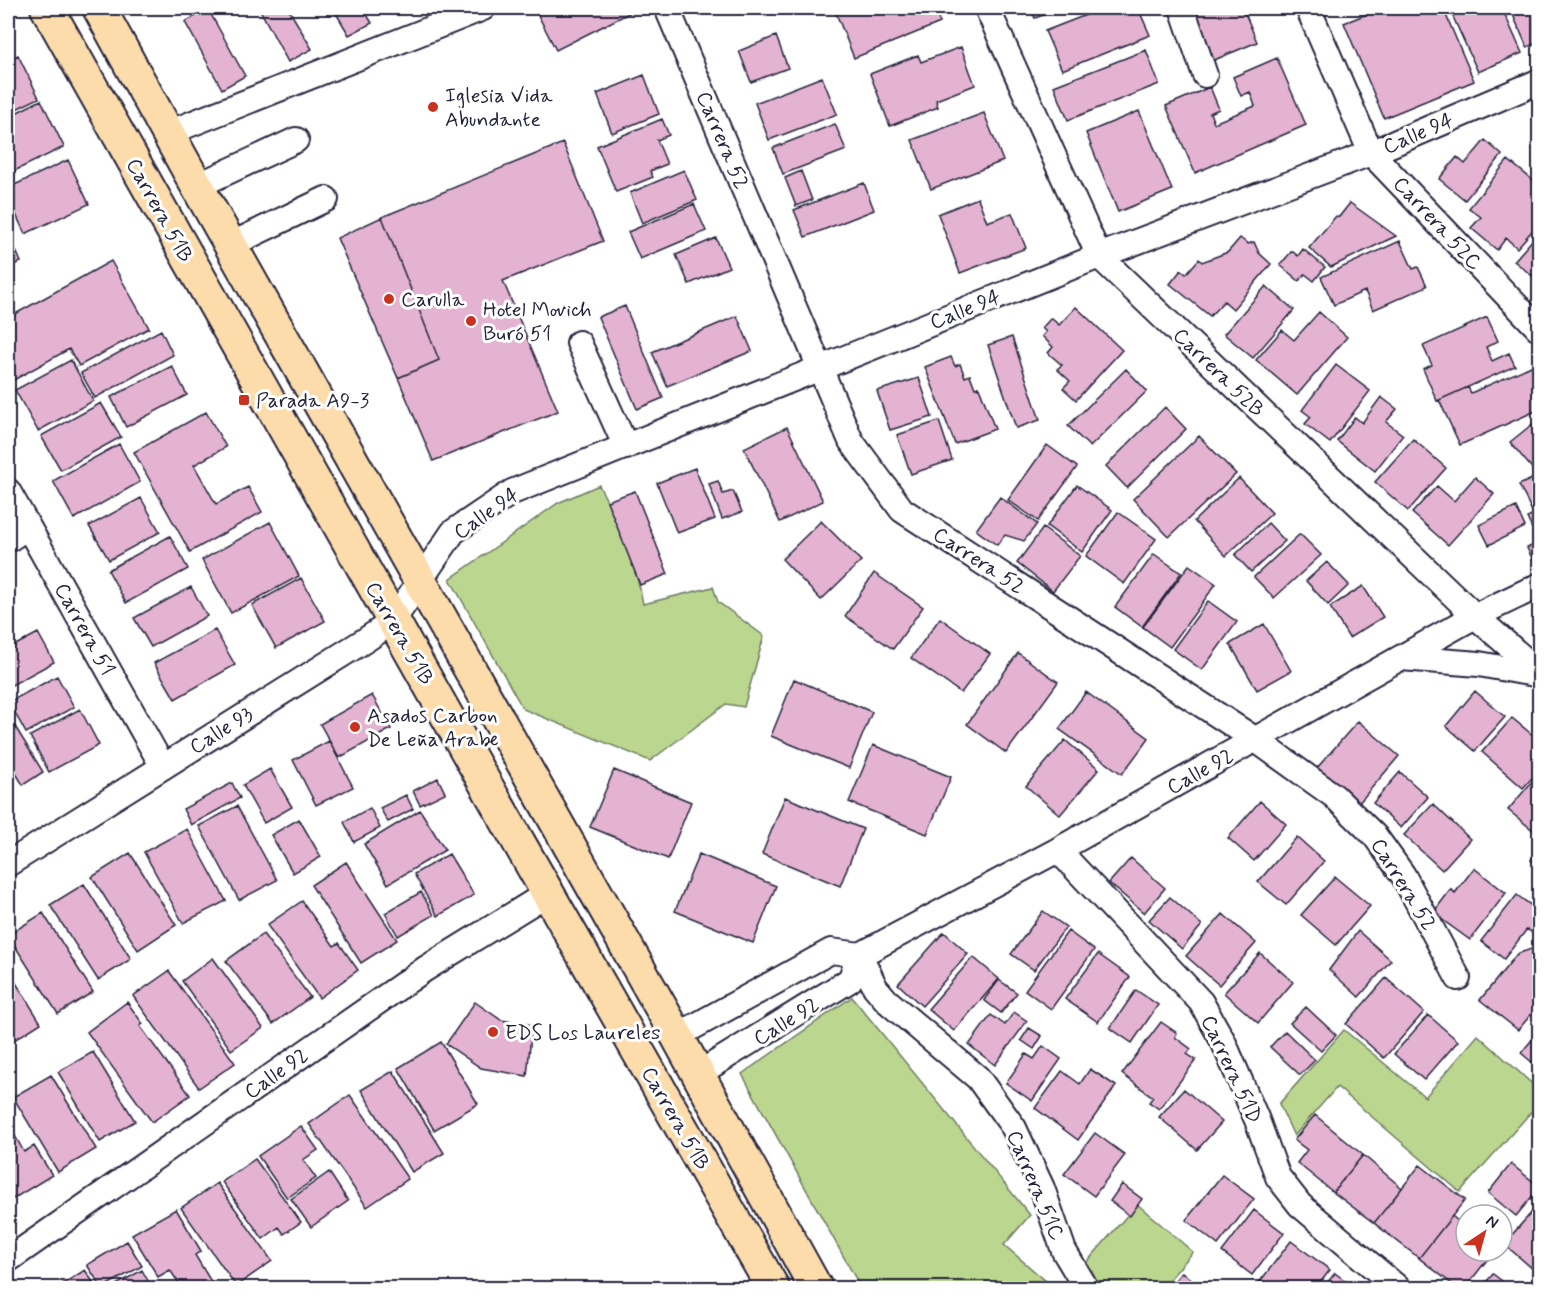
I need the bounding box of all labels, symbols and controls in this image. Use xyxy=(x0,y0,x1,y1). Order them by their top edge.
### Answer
place label: Iglesia Vida Abundante xyxy=(445,82,553,134)
street label: Carrera 52 xyxy=(689,87,755,194)
marker: Iglesia Vida Abundante xyxy=(426,100,440,114)
street label: Calle 94 xyxy=(1379,107,1458,161)
street label: Carrera 51B xyxy=(119,153,199,268)
street label: Carrera 52C xyxy=(1387,171,1488,277)
street label: Calle 94 xyxy=(926,283,1005,337)
place label: Carulla xyxy=(401,286,465,314)
marker: Carulla xyxy=(382,292,396,306)
place label: Hotel Movich Buró 51 xyxy=(483,296,592,348)
marker: Hotel Movich Buró 51 xyxy=(464,314,478,328)
street label: Carrera 52B xyxy=(1166,322,1270,423)
place label: Parada A9-3 xyxy=(256,387,370,415)
marker: Parada A9-3 xyxy=(237,393,251,407)
street label: Calle 94 xyxy=(448,481,525,546)
street label: Carrera 52 xyxy=(927,521,1030,601)
street label: Carrera 51B xyxy=(358,577,440,690)
street label: Carrera 51 xyxy=(47,578,121,681)
street label: Calle 93 xyxy=(184,700,259,761)
place label: Asados Carbon De Leña Arabe xyxy=(367,702,499,754)
marker: Asados Carbon De Leña Arabe xyxy=(348,720,362,734)
street label: Calle 92 xyxy=(1162,742,1239,802)
street label: Carrera 52 xyxy=(1364,833,1443,936)
street label: Calle 92 xyxy=(748,991,825,1053)
street label: Carrera 51D xyxy=(1194,1011,1268,1128)
place label: EDS Los Laureles xyxy=(505,1019,660,1047)
marker: EDS Los Laureles xyxy=(486,1025,500,1039)
street label: Calle 92 xyxy=(239,1042,314,1106)
street label: Carrera 51B xyxy=(634,1062,716,1175)
street label: Carrera 51C xyxy=(999,1126,1071,1245)
north arrow xyxy=(1454,1203,1514,1263)
text: N xyxy=(1481,1210,1502,1234)

